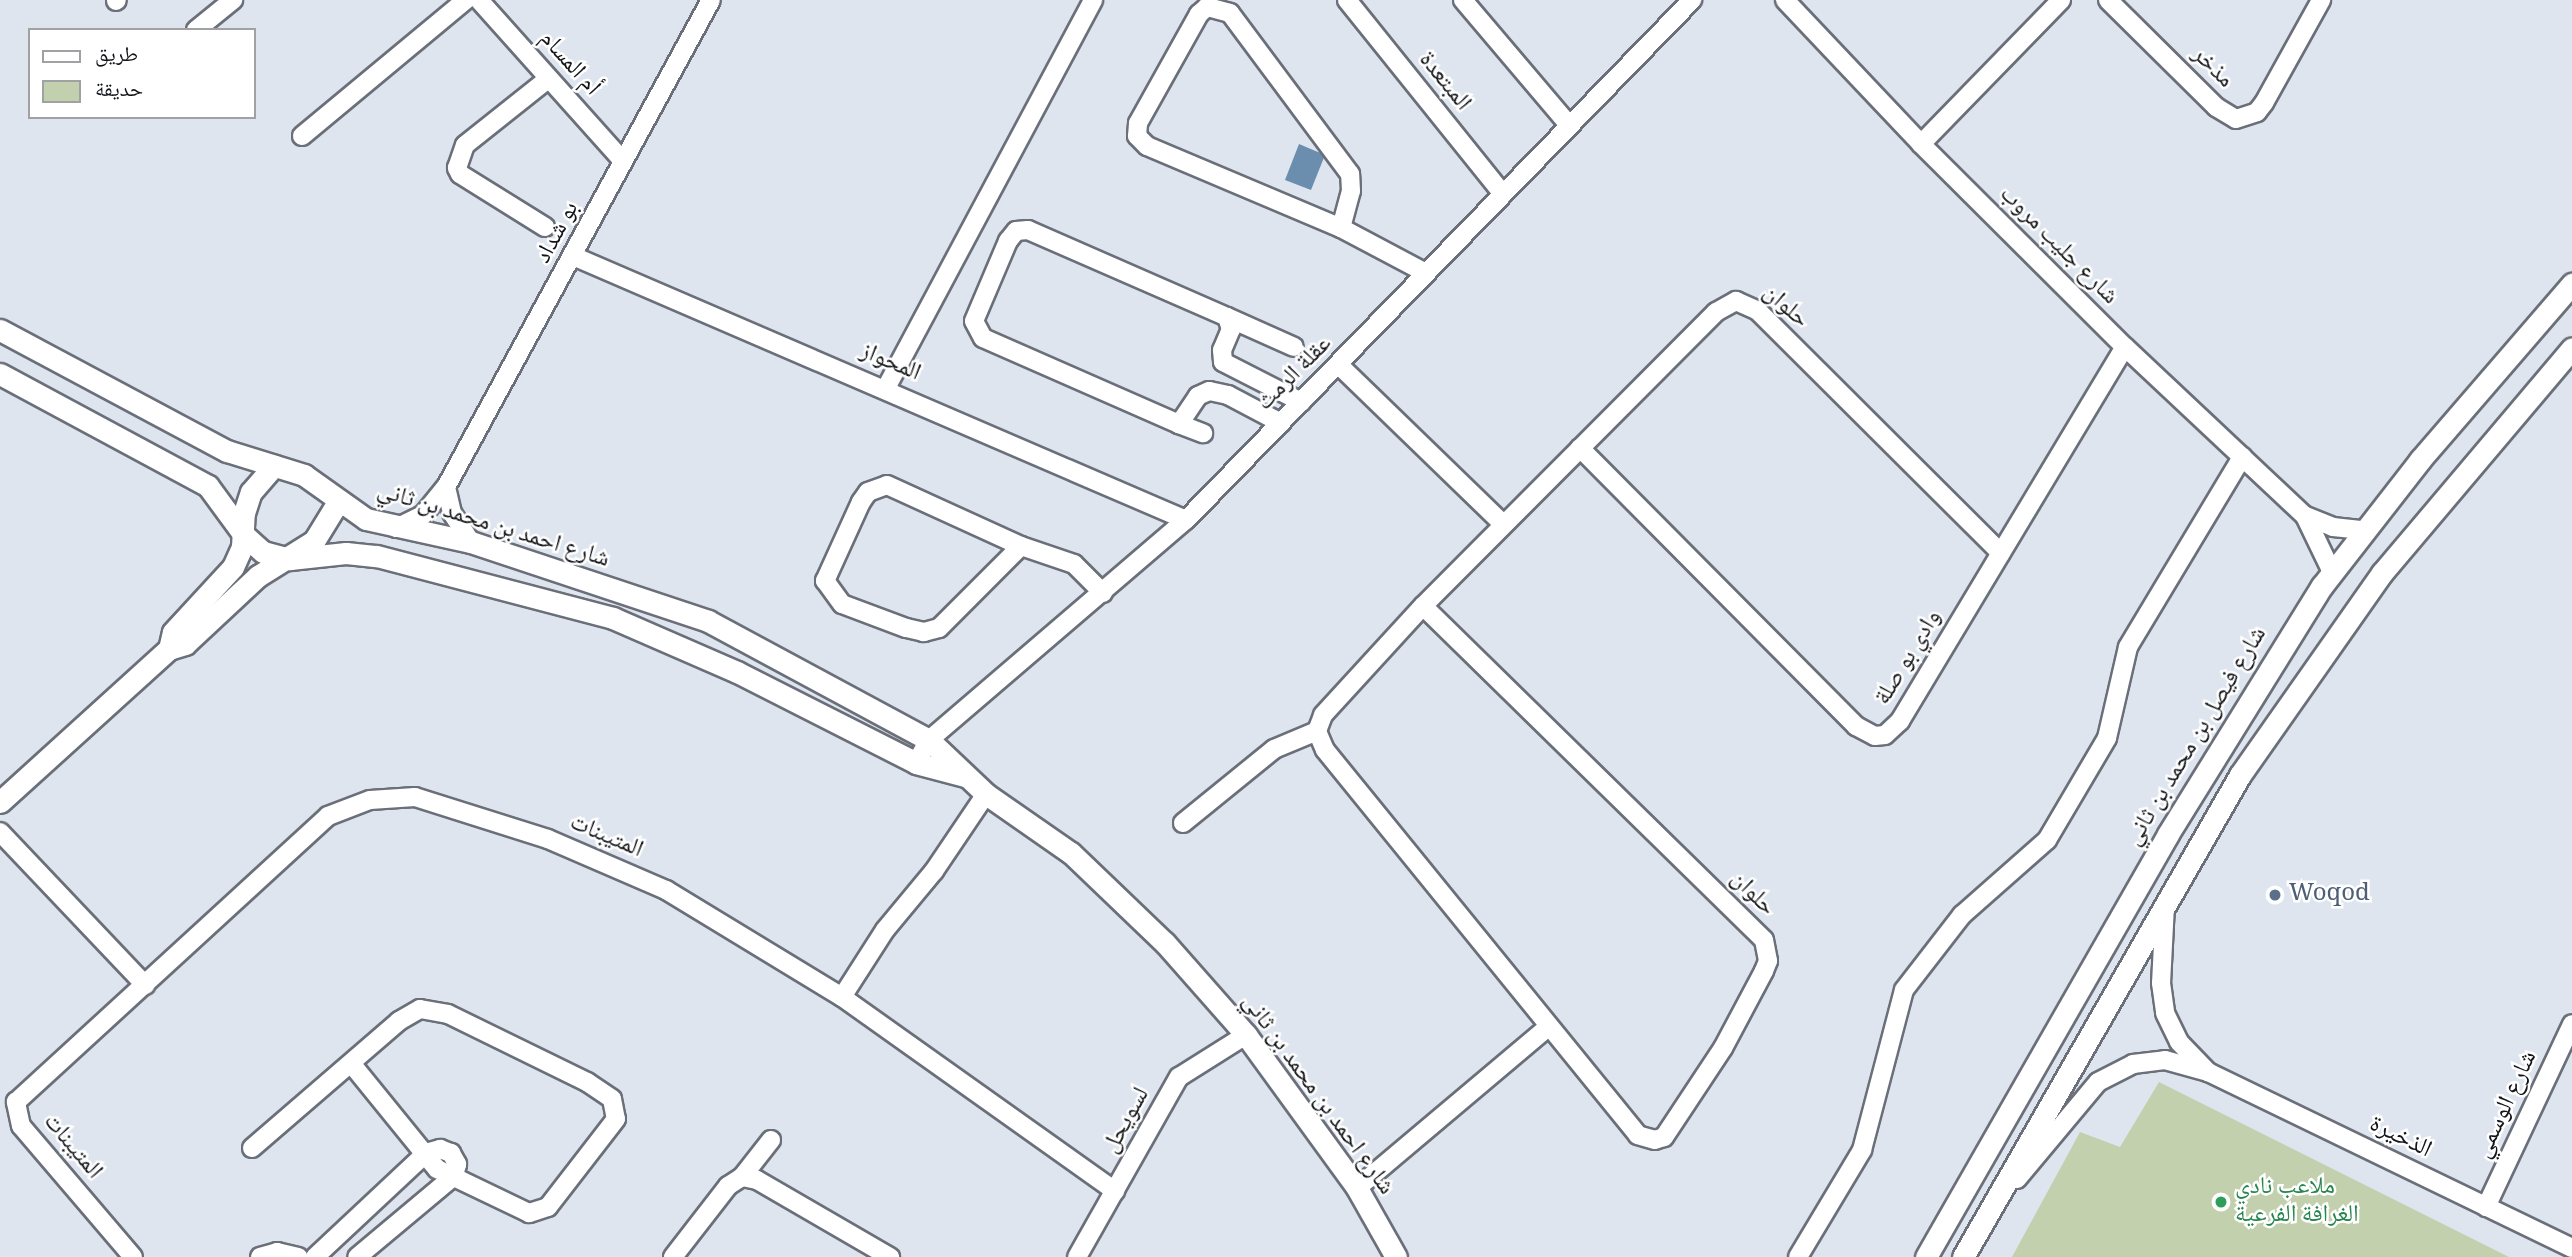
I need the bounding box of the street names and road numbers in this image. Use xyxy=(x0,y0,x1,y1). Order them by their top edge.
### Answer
street label: أم المسام xyxy=(532,26,606,102)
street label: مذخر xyxy=(2185,41,2239,95)
street label: المبتعدة xyxy=(1412,47,1476,117)
street label: شارع جليب مروب xyxy=(1993,181,2123,311)
street label: بو شداد xyxy=(530,197,586,269)
street label: حلوان xyxy=(1756,279,1814,335)
street label: عقلة الرمث xyxy=(1251,330,1339,418)
street label: المحواز xyxy=(855,337,925,389)
street label: شارع احمد بن محمد بن ثاني xyxy=(373,477,613,575)
street label: وادي بو صلة xyxy=(1869,605,1949,711)
street label: شارع فيصل بن محمد بن ثاني xyxy=(2120,622,2274,852)
street label: المتيبنات xyxy=(565,809,647,865)
street label: حلوان xyxy=(1723,865,1781,923)
street label: شارع احمد بن محمد بن ثاني xyxy=(1234,989,1400,1201)
street label: شارع الوسمي xyxy=(2470,1047,2544,1163)
street label: لسويحل xyxy=(1097,1083,1157,1159)
street label: المتيبنات xyxy=(36,1108,108,1186)
street label: الذخيرة xyxy=(2364,1111,2436,1165)

